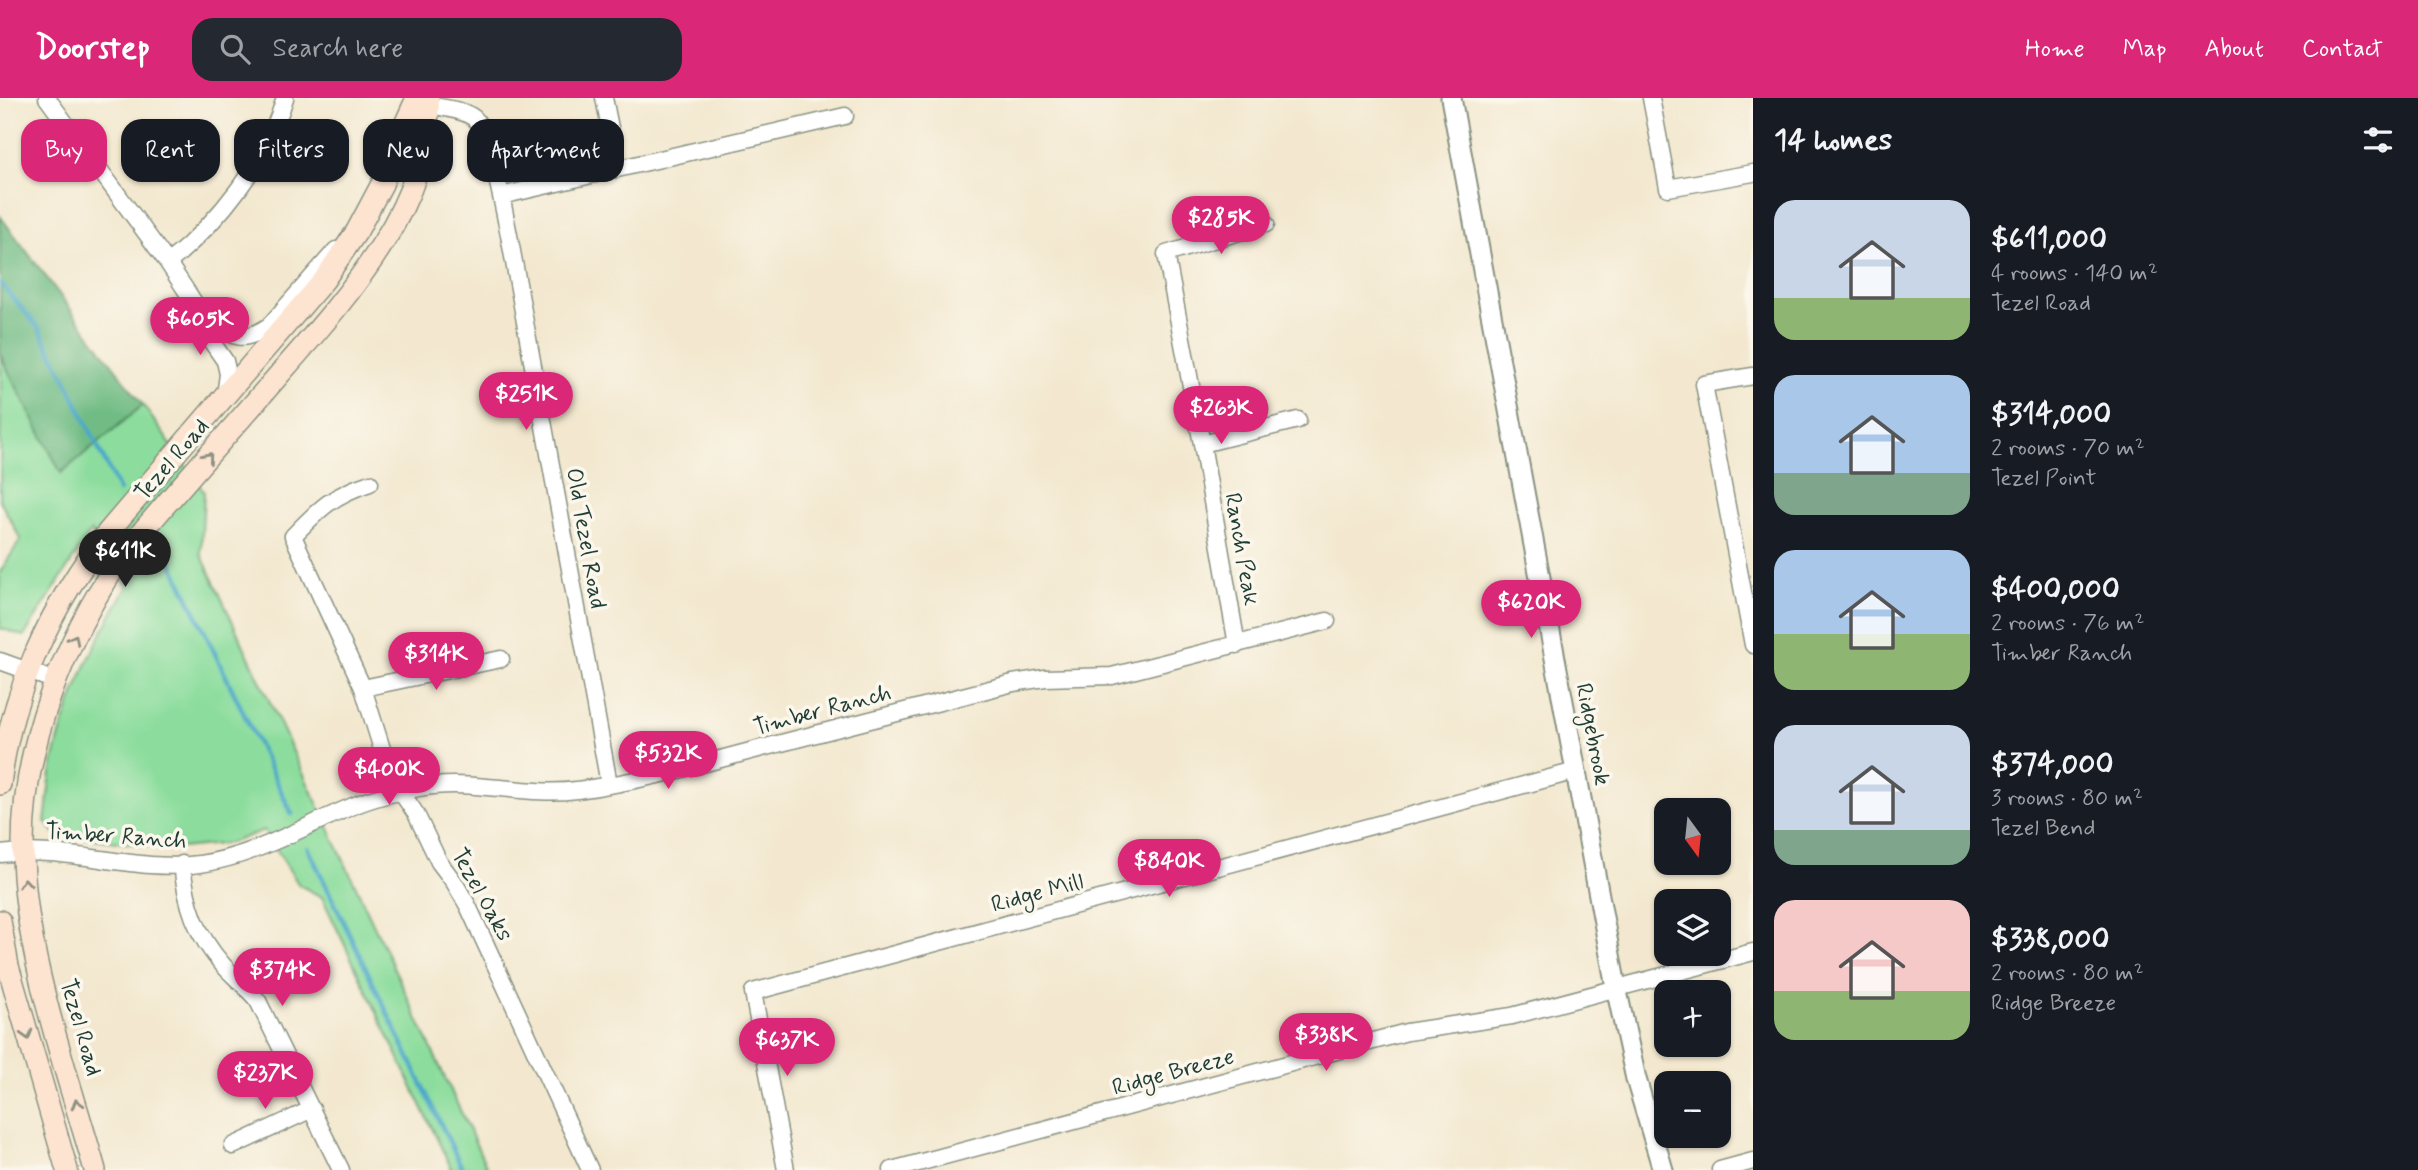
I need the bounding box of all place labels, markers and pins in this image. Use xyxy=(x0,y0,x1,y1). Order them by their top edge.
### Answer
pin: $285K xyxy=(1172,197,1270,256)
pin: $605K xyxy=(151,298,249,357)
pin: $251K xyxy=(477,372,575,432)
pin: $263K xyxy=(1172,386,1270,446)
pin: $611K xyxy=(76,530,174,589)
pin: $620K xyxy=(1482,580,1580,640)
pin: $314K xyxy=(387,632,485,692)
pin: $532K xyxy=(619,732,717,791)
pin: $400K xyxy=(340,748,438,807)
pin: $840K xyxy=(1120,840,1218,899)
pin: $374K xyxy=(233,948,331,1008)
pin: $338K xyxy=(1277,1014,1375,1073)
pin: $637K xyxy=(738,1018,836,1078)
pin: $237K xyxy=(216,1052,314,1111)

